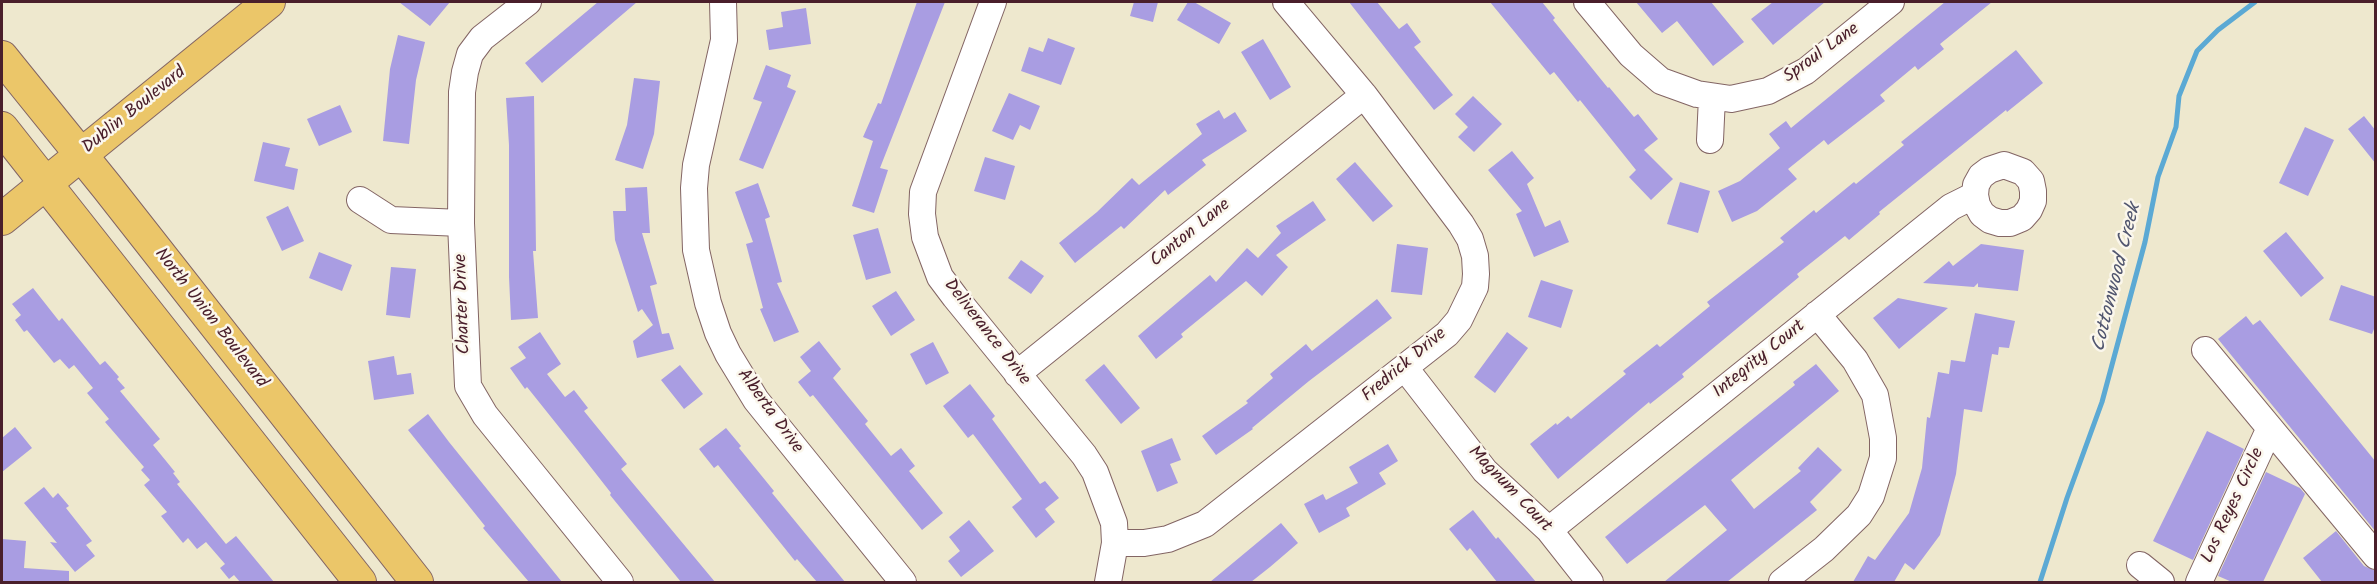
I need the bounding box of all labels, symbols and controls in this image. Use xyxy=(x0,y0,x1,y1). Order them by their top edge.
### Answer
street label: Sproul Lane xyxy=(1780,19,1864,89)
street label: Dublin Boulevard xyxy=(79,63,191,159)
street label: Canton Lane xyxy=(1147,195,1235,273)
water label: Cottonwood Creek xyxy=(2088,201,2148,355)
street label: North Union Boulevard xyxy=(149,245,271,393)
street label: Charter Drive xyxy=(451,253,477,355)
street label: Deliverance Drive xyxy=(938,276,1034,390)
street label: Integrity Court xyxy=(1710,316,1810,404)
street label: Fredrick Drive xyxy=(1358,324,1452,408)
street label: Alberta Drive xyxy=(731,366,807,458)
street label: Magnum Court xyxy=(1463,442,1555,538)
street label: Los Reyes Circle xyxy=(2198,445,2270,567)

